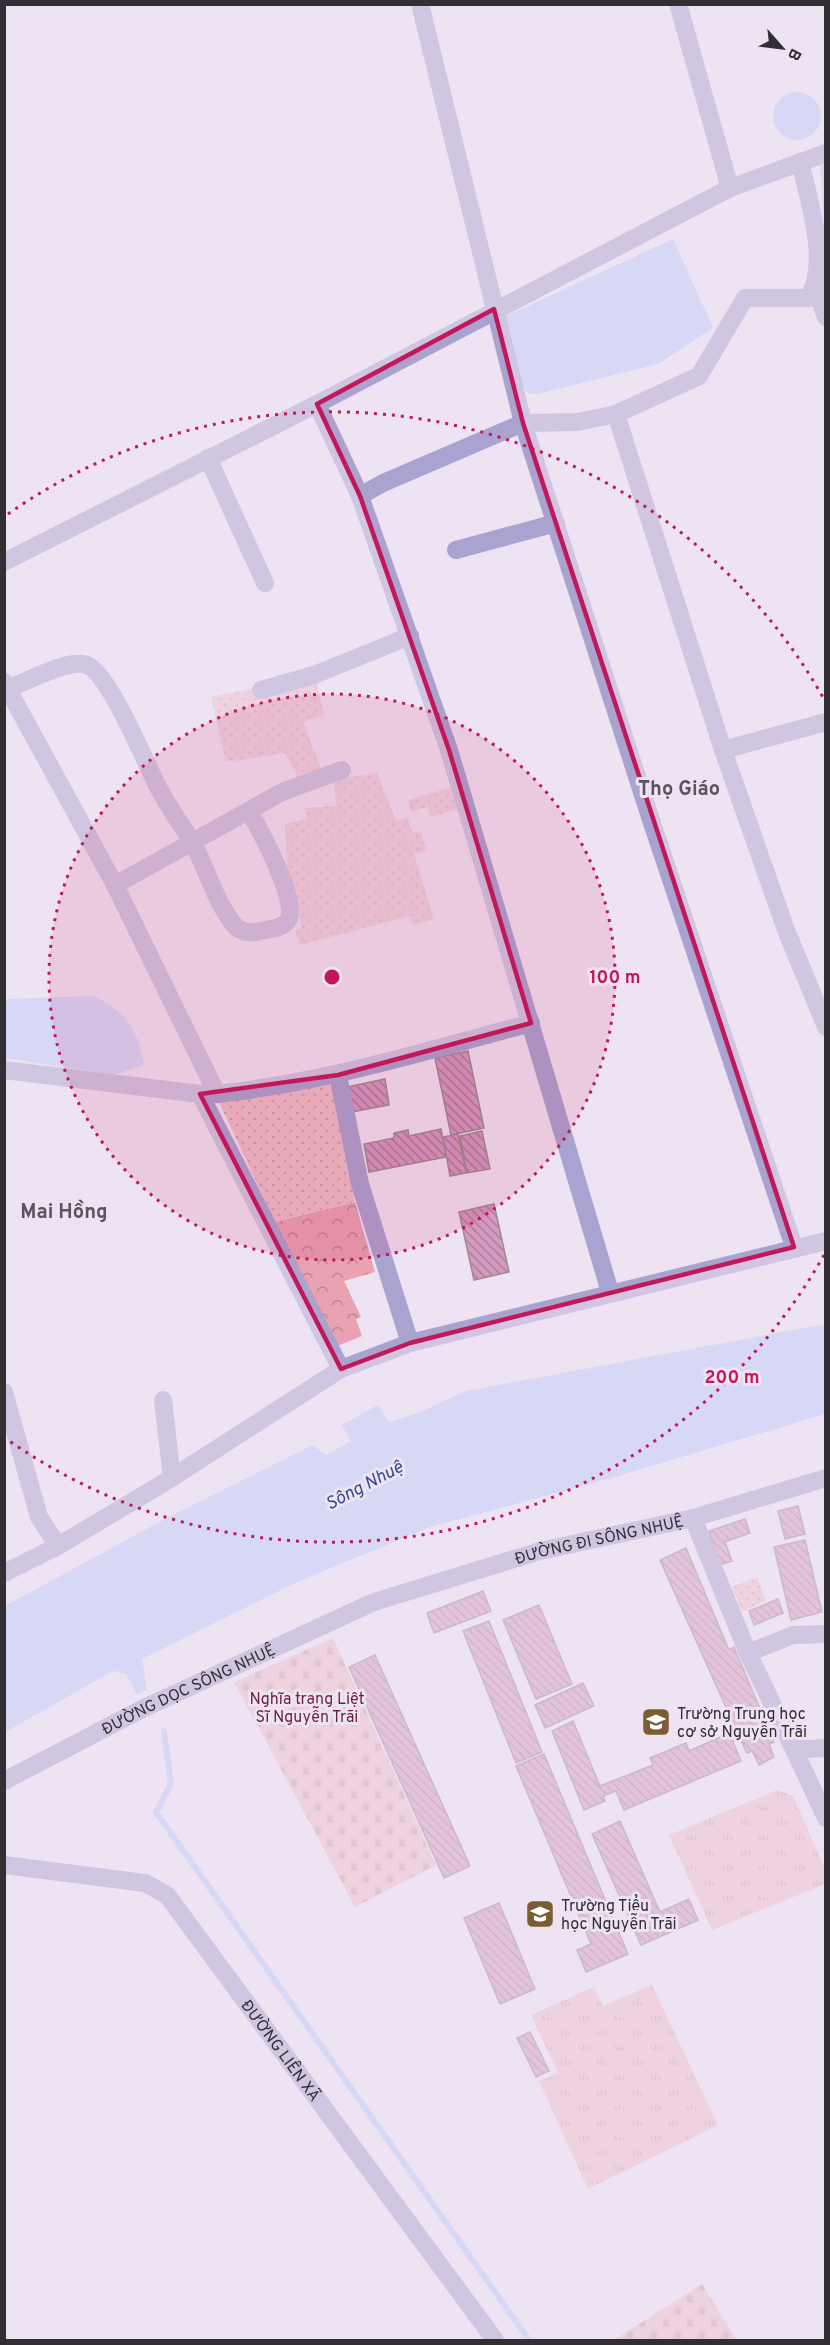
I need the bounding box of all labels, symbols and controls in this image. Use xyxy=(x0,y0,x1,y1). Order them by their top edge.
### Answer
north arrow xyxy=(752,18,812,78)
text: B xyxy=(782,45,805,64)
district label: Thọ Giáo xyxy=(638,777,720,803)
centre of rings xyxy=(322,967,342,987)
text: 100 m xyxy=(589,967,641,990)
district label: Mai Hồng xyxy=(20,1199,108,1226)
text: 200 m xyxy=(704,1367,760,1390)
water label: Sông Nhuệ xyxy=(322,1456,408,1516)
street label: ĐƯỜNG ĐI SÔNG NHUỆ xyxy=(513,1510,686,1570)
street label: ĐƯỜNG DỌC SÔNG NHUỆ xyxy=(99,1639,279,1740)
park label: Nghĩa trang Liệt Sĩ Nguyễn Trãi xyxy=(249,1690,365,1728)
place label: Trường Trung học cơ sở Nguyễn Trãi xyxy=(677,1705,807,1743)
school or university icon: Trường Trung học cơ sở Nguyễn Trãi xyxy=(640,1706,672,1738)
place label: Trường Tiểu học Nguyễn Trãi xyxy=(561,1894,677,1935)
school or university icon: Trường Tiểu học Nguyễn Trãi xyxy=(524,1898,556,1930)
street label: ĐƯỜNG LIÊN XÃ xyxy=(236,1997,326,2106)

